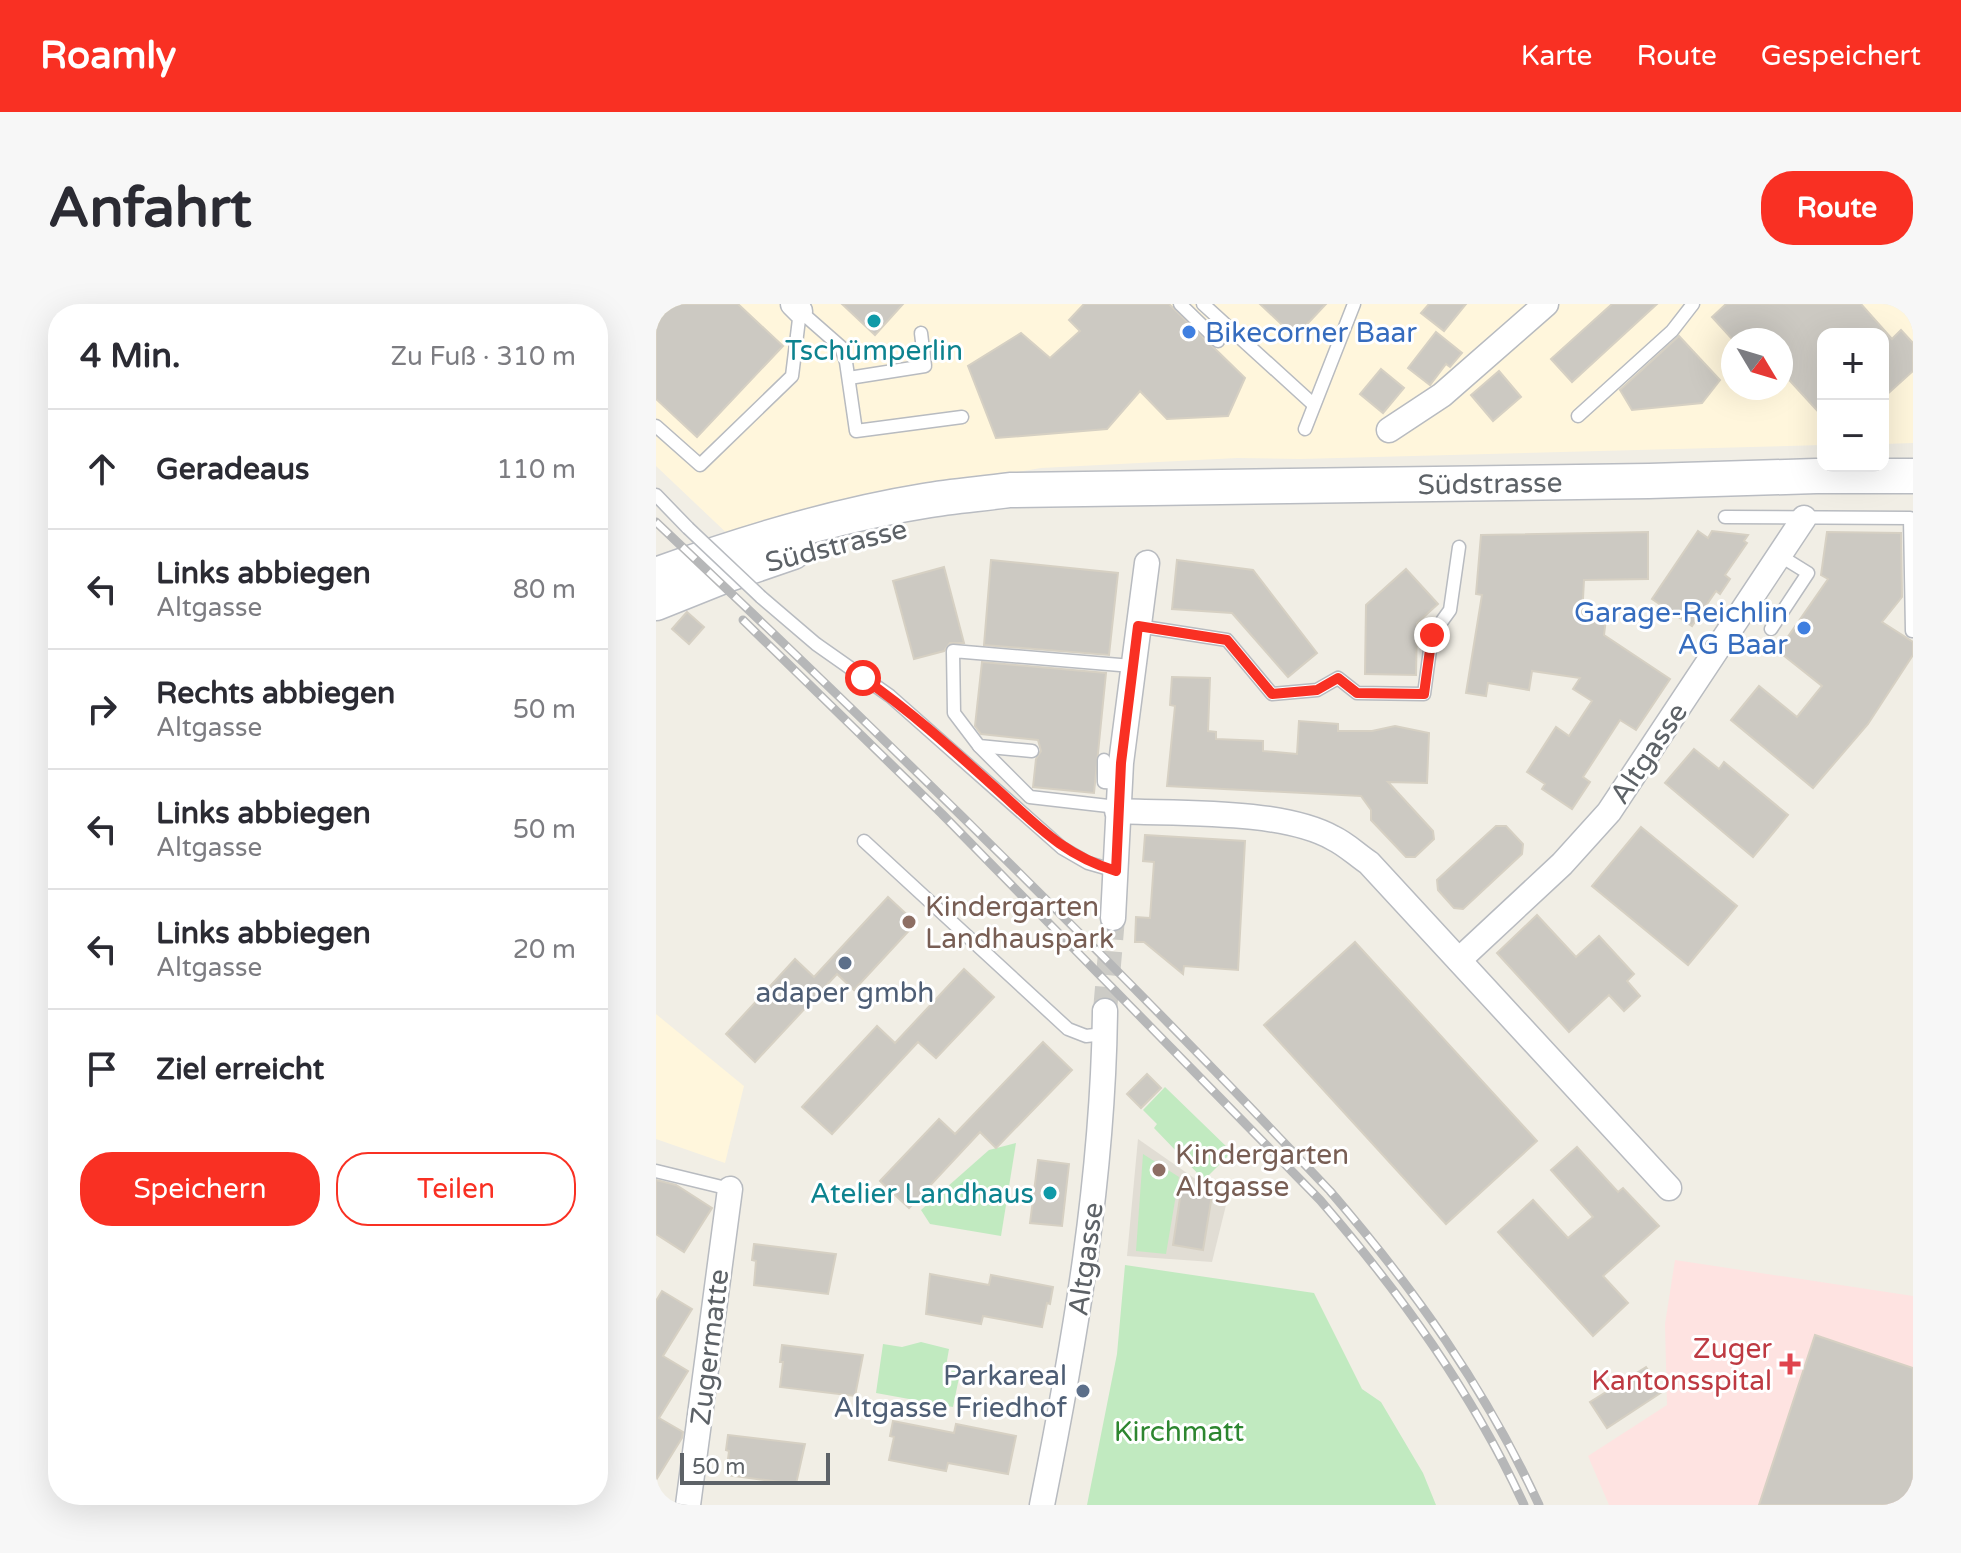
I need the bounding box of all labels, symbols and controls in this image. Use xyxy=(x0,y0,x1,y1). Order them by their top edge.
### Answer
text: Roamly xyxy=(40,33,176,79)
text: Karte xyxy=(1521,39,1592,73)
text: Route xyxy=(1636,39,1717,73)
text: Gespeichert xyxy=(1761,39,1921,73)
button: Route xyxy=(1761,171,1913,245)
text: Anfahrt xyxy=(48,175,252,242)
marker: Tschümperlin xyxy=(865,312,883,330)
place label: Bikecorner Baar xyxy=(1205,316,1417,350)
marker: Bikecorner Baar xyxy=(1180,323,1198,341)
north arrow xyxy=(1721,328,1793,400)
map controls xyxy=(1817,328,1889,472)
button: + xyxy=(1817,328,1889,400)
place label: Tschümperlin xyxy=(785,334,963,368)
text: 4 Min. xyxy=(80,336,181,377)
text: Zu Fuß · 310 m xyxy=(390,341,576,372)
button: − xyxy=(1817,400,1889,472)
icon: ahead xyxy=(80,447,124,491)
text: Geradeaus xyxy=(156,451,309,488)
text: 110 m xyxy=(496,454,576,485)
street label: Südstrasse xyxy=(1417,466,1563,502)
street label: Südstrasse xyxy=(762,512,911,580)
text: Links abbiegen xyxy=(156,555,371,592)
icon: left xyxy=(80,567,124,611)
text: 80 m xyxy=(513,574,576,605)
text: Altgasse xyxy=(156,592,262,623)
place label: Garage-Reichlin AG Baar xyxy=(1574,596,1788,662)
route end xyxy=(1414,617,1450,653)
marker: Garage-Reichlin AG Baar xyxy=(1795,619,1813,637)
route start xyxy=(845,660,881,696)
text: Rechts abbiegen xyxy=(156,675,395,712)
icon: right xyxy=(80,687,124,731)
text: 50 m xyxy=(513,694,576,725)
street label: Altgasse xyxy=(1603,697,1695,810)
text: Altgasse xyxy=(156,712,262,743)
text: Links abbiegen xyxy=(156,795,371,832)
icon: left xyxy=(80,807,124,851)
text: 50 m xyxy=(513,814,576,845)
text: Altgasse xyxy=(156,832,262,863)
place label: Kindergarten Landhauspark xyxy=(925,890,1114,956)
marker: Kindergarten Landhauspark xyxy=(900,913,918,931)
text: Links abbiegen xyxy=(156,915,371,952)
icon: left xyxy=(80,927,124,971)
text: 20 m xyxy=(513,934,576,965)
text: Altgasse xyxy=(156,952,262,983)
marker: adaper gmbh xyxy=(836,954,854,972)
place label: adaper gmbh xyxy=(756,976,934,1010)
icon: arrive xyxy=(80,1047,124,1091)
text: Ziel erreicht xyxy=(156,1051,324,1088)
place label: Kindergarten Altgasse xyxy=(1175,1138,1349,1204)
button: Speichern xyxy=(80,1152,320,1226)
button: Teilen xyxy=(336,1152,576,1226)
marker: Kindergarten Altgasse xyxy=(1150,1161,1168,1179)
place label: Atelier Landhaus xyxy=(810,1177,1034,1211)
marker: Atelier Landhaus xyxy=(1041,1184,1059,1202)
street label: Altgasse xyxy=(1061,1200,1111,1318)
street label: Zugermatte xyxy=(684,1267,736,1427)
place label: Zuger Kantonsspital xyxy=(1591,1332,1772,1398)
marker: Zuger Kantonsspital xyxy=(1779,1353,1801,1375)
place label: Parkareal Altgasse Friedhof xyxy=(833,1359,1067,1425)
marker: Parkareal Altgasse Friedhof xyxy=(1074,1382,1092,1400)
park label: Kirchmatt xyxy=(1114,1415,1245,1449)
scale bar xyxy=(680,1449,830,1485)
text: 50 m xyxy=(692,1454,746,1480)

